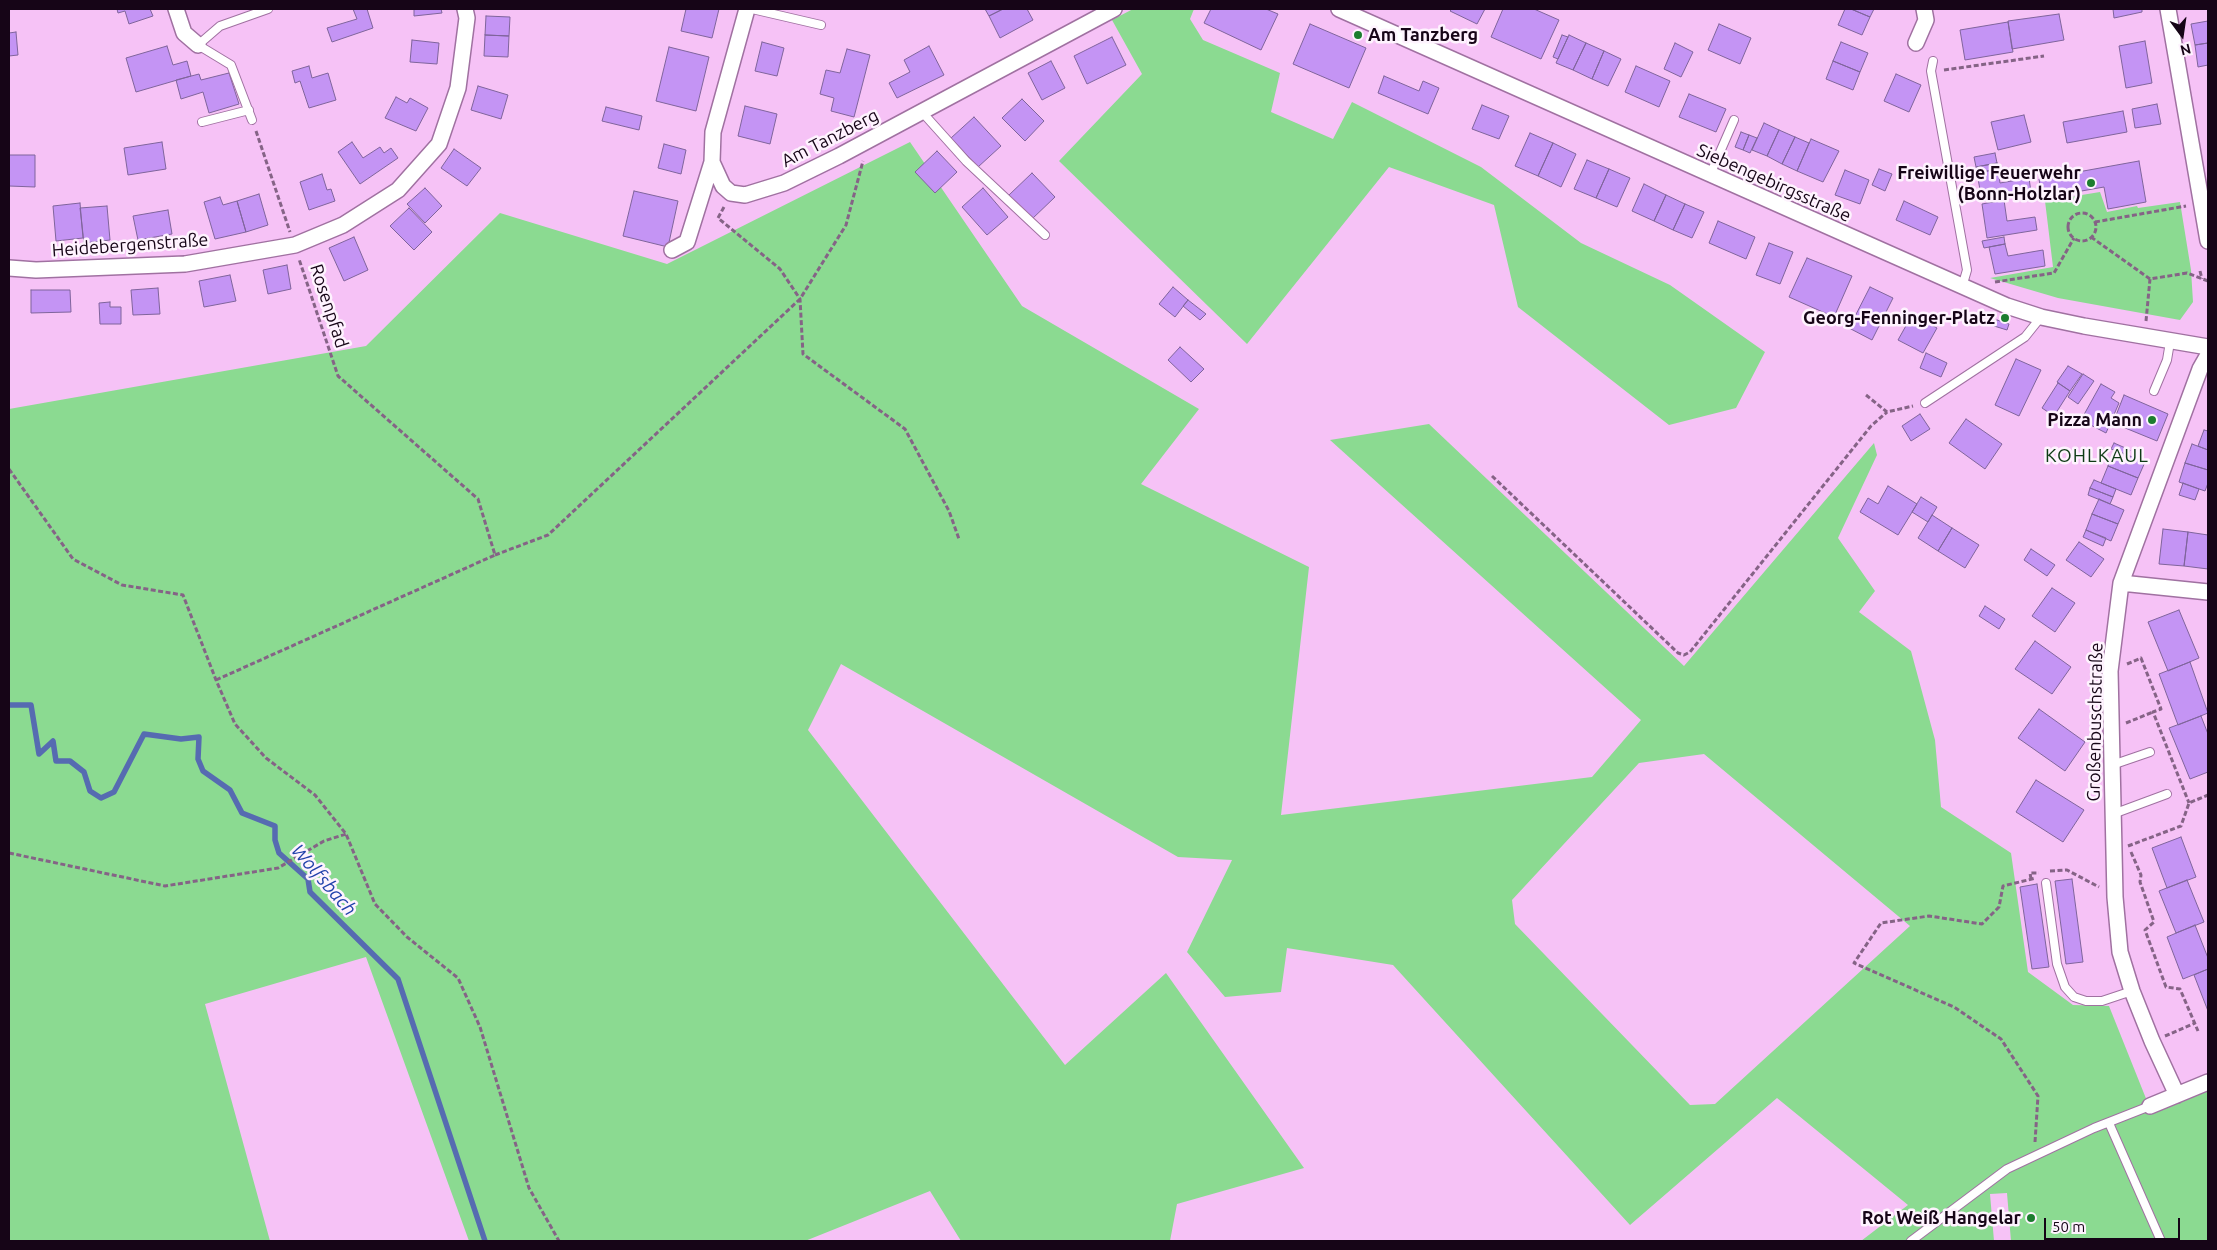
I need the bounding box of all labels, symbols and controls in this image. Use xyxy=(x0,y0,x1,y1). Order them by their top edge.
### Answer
north arrow xyxy=(2157,10,2207,60)
place label: Am Tanzberg xyxy=(1368,24,1478,46)
marker: Am Tanzberg xyxy=(1352,29,1364,41)
text: N xyxy=(2179,41,2193,59)
street label: Am Tanzberg xyxy=(778,104,882,172)
street label: Siebengebirgsstraße xyxy=(1694,139,1854,227)
place label: Freiwillige Feuerwehr (Bonn-Holzlar) xyxy=(1897,162,2081,204)
marker: Freiwillige Feuerwehr (Bonn-Holzlar) xyxy=(2085,177,2097,189)
street label: Heidebergenstraße xyxy=(51,229,209,261)
street label: Rosenpfad xyxy=(305,261,353,351)
place label: Georg-Fenninger-Platz xyxy=(1803,307,1995,329)
marker: Georg-Fenninger-Platz xyxy=(1999,312,2011,324)
place label: Pizza Mann xyxy=(2047,409,2142,431)
marker: Pizza Mann xyxy=(2146,414,2158,426)
district label: KOHLKAUL xyxy=(2044,445,2150,467)
street label: Großenbuschstraße xyxy=(2083,642,2107,802)
water label: Wolfsbach xyxy=(287,840,361,920)
place label: Rot Weiß Hangelar xyxy=(1862,1207,2021,1229)
scale bar xyxy=(2047,1208,2183,1240)
marker: Rot Weiß Hangelar xyxy=(2025,1212,2037,1224)
text: 50 m xyxy=(2052,1218,2085,1235)

